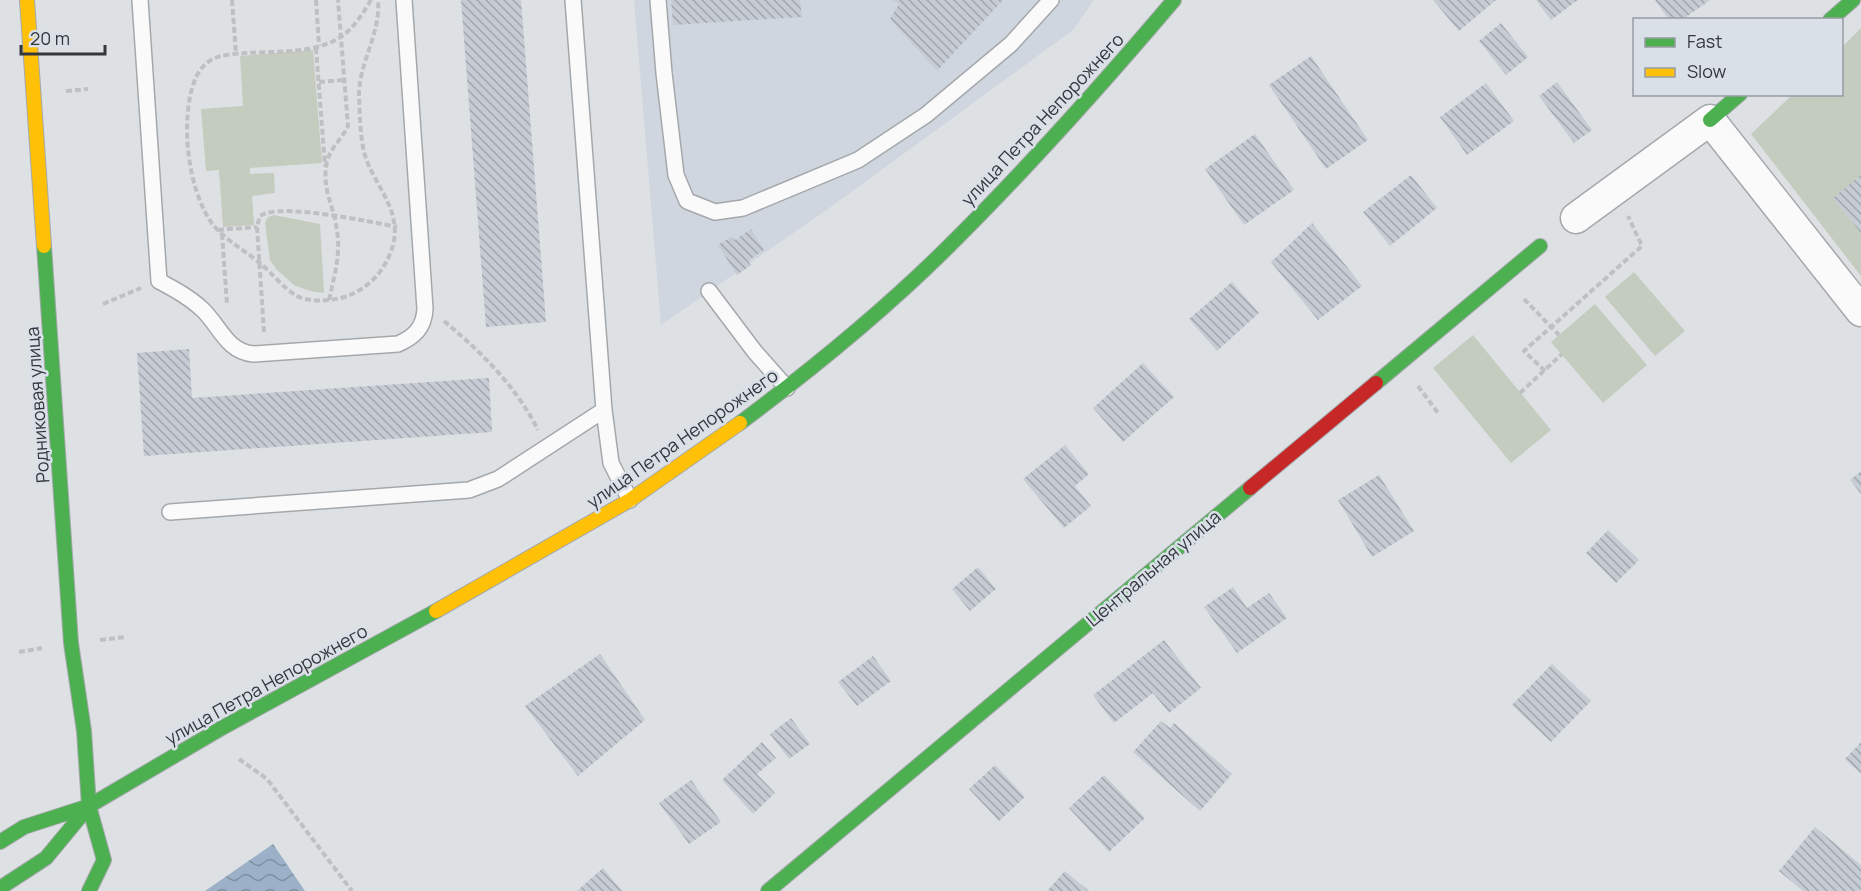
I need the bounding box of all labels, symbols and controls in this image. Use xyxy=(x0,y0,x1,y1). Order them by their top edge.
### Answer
scale bar xyxy=(21,18,105,56)
legend xyxy=(1633,18,1843,96)
text: 20 m xyxy=(30,26,70,50)
street label: улица Петра Непорожнего xyxy=(955,27,1129,211)
text: Fast xyxy=(1687,29,1722,53)
text: Slow xyxy=(1687,59,1727,83)
street label: Родниковая улица xyxy=(20,326,54,484)
street label: улица Петра Непорожнего xyxy=(582,363,782,513)
street label: Центральная улица xyxy=(1081,505,1225,631)
street label: улица Петра Непорожнего xyxy=(160,618,372,750)

